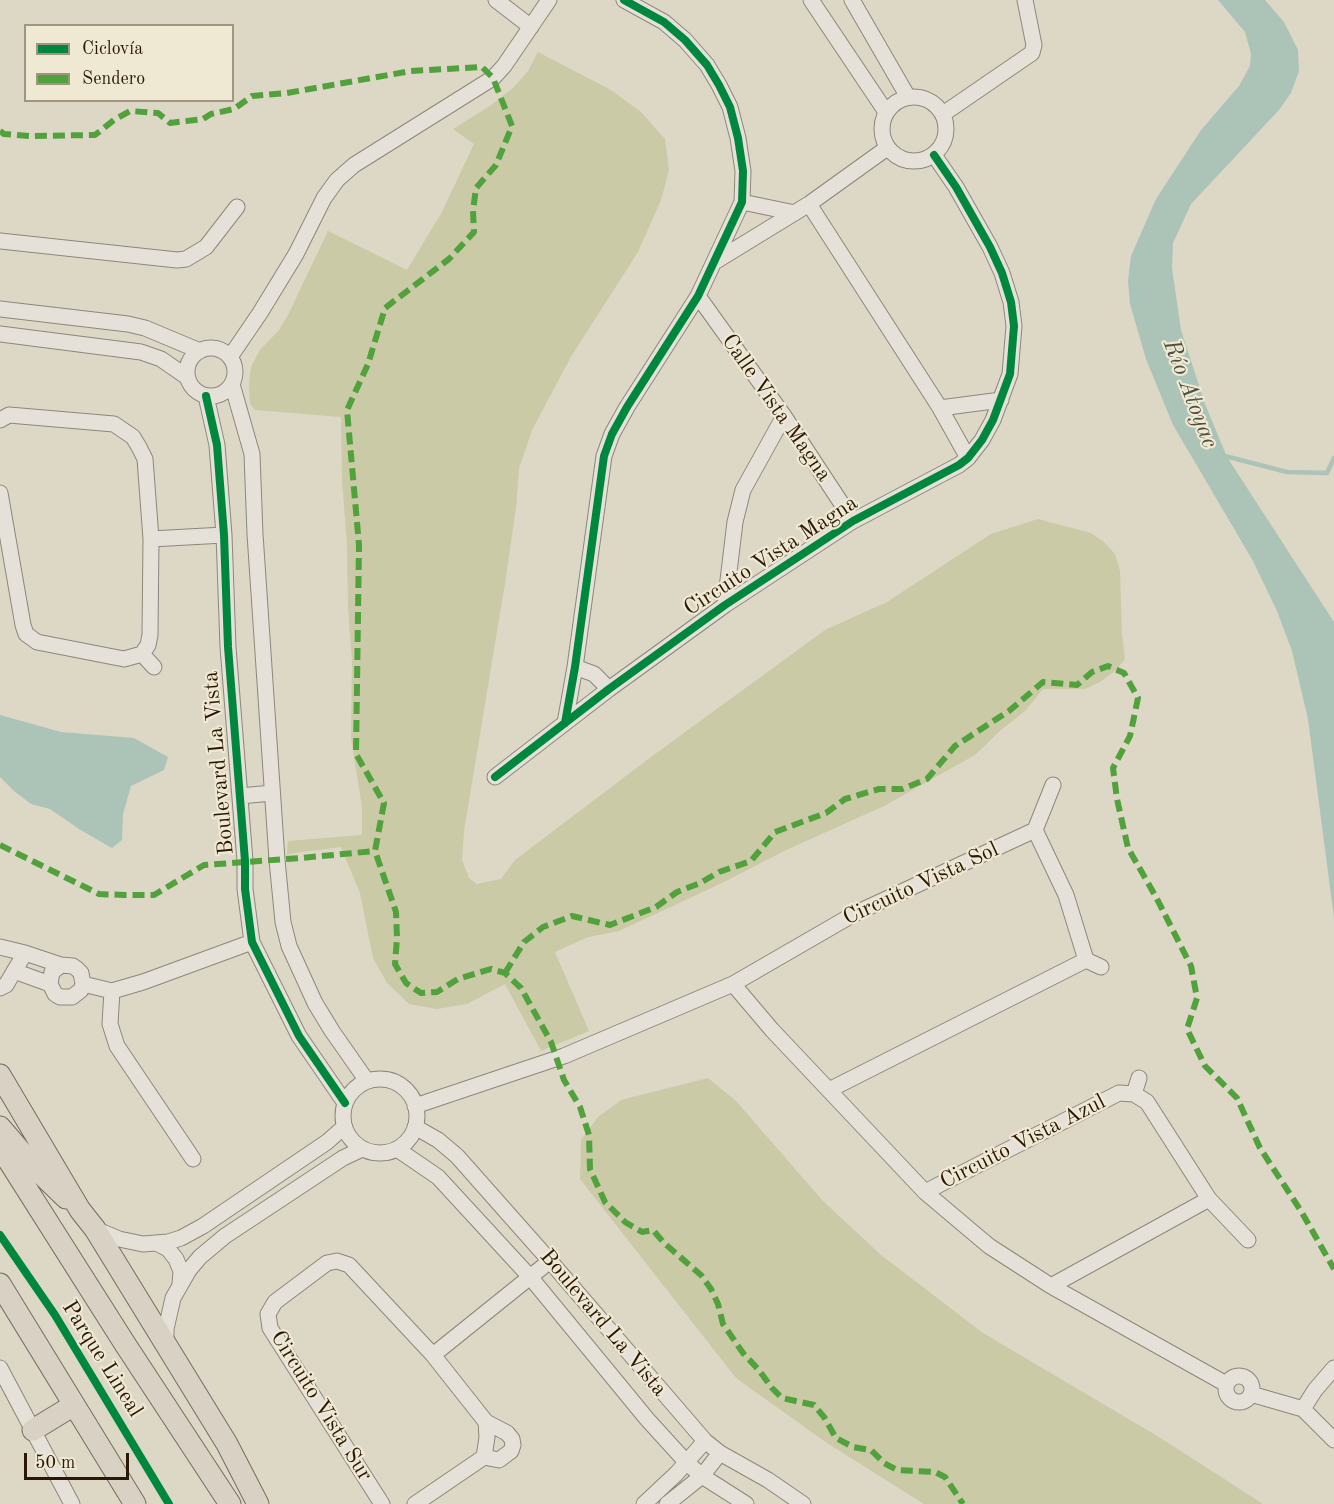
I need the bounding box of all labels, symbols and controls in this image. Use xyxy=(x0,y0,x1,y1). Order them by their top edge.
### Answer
legend xyxy=(24,24,234,102)
text: Ciclovía xyxy=(82,40,143,58)
text: Sendero xyxy=(82,70,145,88)
street label: Calle Vista Magna xyxy=(715,329,837,487)
water label: Río Atoyac xyxy=(1156,335,1224,453)
street label: Circuito Vista Magna xyxy=(679,490,863,622)
street label: Boulevard La Vista xyxy=(198,670,240,856)
street label: Circuito Vista Sol xyxy=(839,836,1003,932)
street label: Circuito Vista Azul xyxy=(936,1089,1110,1195)
street label: Boulevard La Vista xyxy=(534,1244,672,1402)
street label: Parque Lineal xyxy=(56,1296,148,1422)
street label: Circuito Vista Sur xyxy=(264,1326,378,1486)
scale bar xyxy=(27,1441,132,1479)
text: 50 m xyxy=(35,1454,75,1472)

